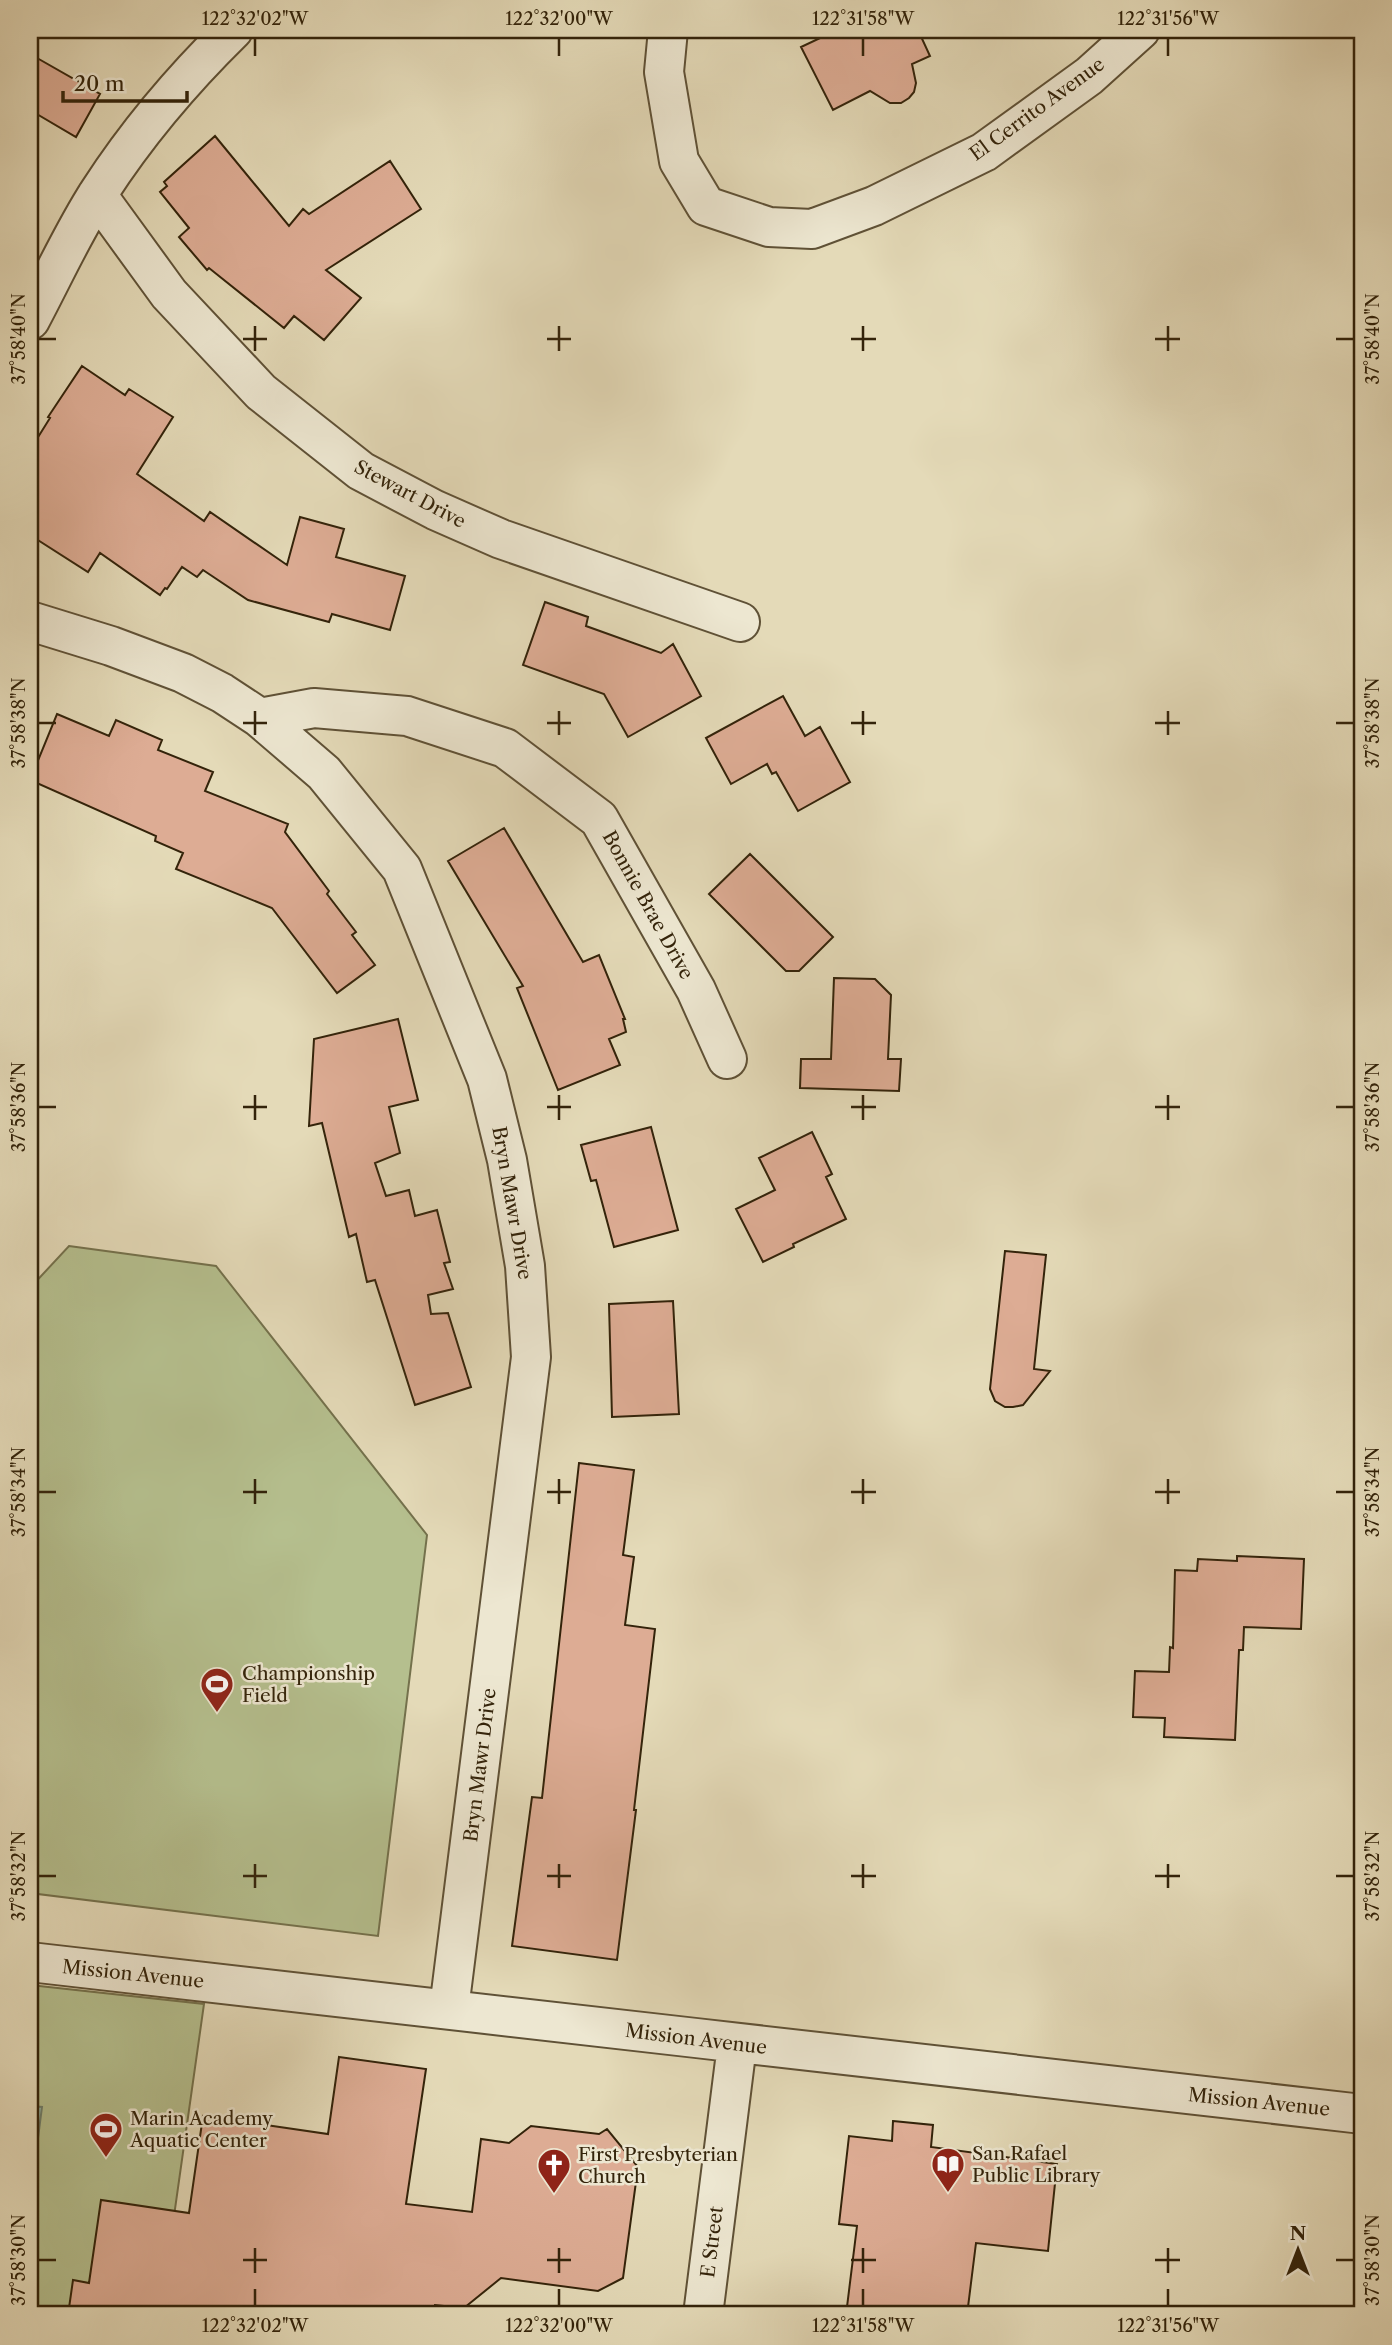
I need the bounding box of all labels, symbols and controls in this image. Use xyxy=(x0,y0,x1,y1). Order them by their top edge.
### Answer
text: 122°32'02"W xyxy=(202,8,310,30)
text: 122°32'00"W xyxy=(505,8,614,30)
text: 122°31'58"W xyxy=(812,8,915,30)
text: 122°31'56"W xyxy=(1117,8,1220,30)
street label: El Cerrito Avenue xyxy=(965,52,1109,166)
scale bar xyxy=(63,60,187,104)
text: 20 m xyxy=(74,71,125,96)
text: 37°58'40"N xyxy=(8,293,30,385)
text: 37°58'40"N xyxy=(1362,293,1384,385)
street label: Stewart Drive xyxy=(350,455,470,533)
text: 37°58'38"N xyxy=(8,677,30,769)
text: 37°58'38"N xyxy=(1362,677,1384,769)
street label: Bonnie Brae Drive xyxy=(598,827,698,983)
text: 37°58'36"N xyxy=(8,1062,30,1152)
text: 37°58'36"N xyxy=(1362,1062,1384,1152)
street label: Bryn Mawr Drive xyxy=(487,1125,537,1281)
text: 37°58'34"N xyxy=(8,1447,30,1537)
text: 37°58'34"N xyxy=(1362,1447,1384,1537)
place label: Championship Field xyxy=(242,1662,375,1707)
sports icon: Championship Field xyxy=(198,1665,236,1714)
street label: Bryn Mawr Drive xyxy=(459,1687,501,1843)
text: 37°58'32"N xyxy=(8,1830,30,1921)
text: 37°58'32"N xyxy=(1362,1830,1384,1921)
street label: Mission Avenue xyxy=(61,1955,205,1993)
street label: Mission Avenue xyxy=(624,2019,768,2059)
street label: Mission Avenue xyxy=(1187,2083,1331,2121)
place label: Marin Academy Aquatic Center xyxy=(129,2107,273,2152)
sports icon: Marin Academy Aquatic Center xyxy=(87,2110,125,2159)
place label: San Rafael Public Library xyxy=(972,2142,1101,2187)
place label: First Presbyterian Church xyxy=(578,2143,738,2188)
library icon: San Rafael Public Library xyxy=(929,2145,967,2194)
church icon: First Presbyterian Church xyxy=(535,2146,573,2195)
street label: E Street xyxy=(696,2205,728,2279)
text: 37°58'30"N xyxy=(8,2214,30,2306)
text: 37°58'30"N xyxy=(1362,2214,1384,2306)
north arrow xyxy=(1262,2216,1332,2286)
text: N xyxy=(1290,2222,1306,2245)
text: 122°32'02"W xyxy=(202,2315,310,2337)
text: 122°32'00"W xyxy=(505,2315,614,2337)
text: 122°31'58"W xyxy=(812,2315,915,2337)
text: 122°31'56"W xyxy=(1117,2315,1220,2337)

